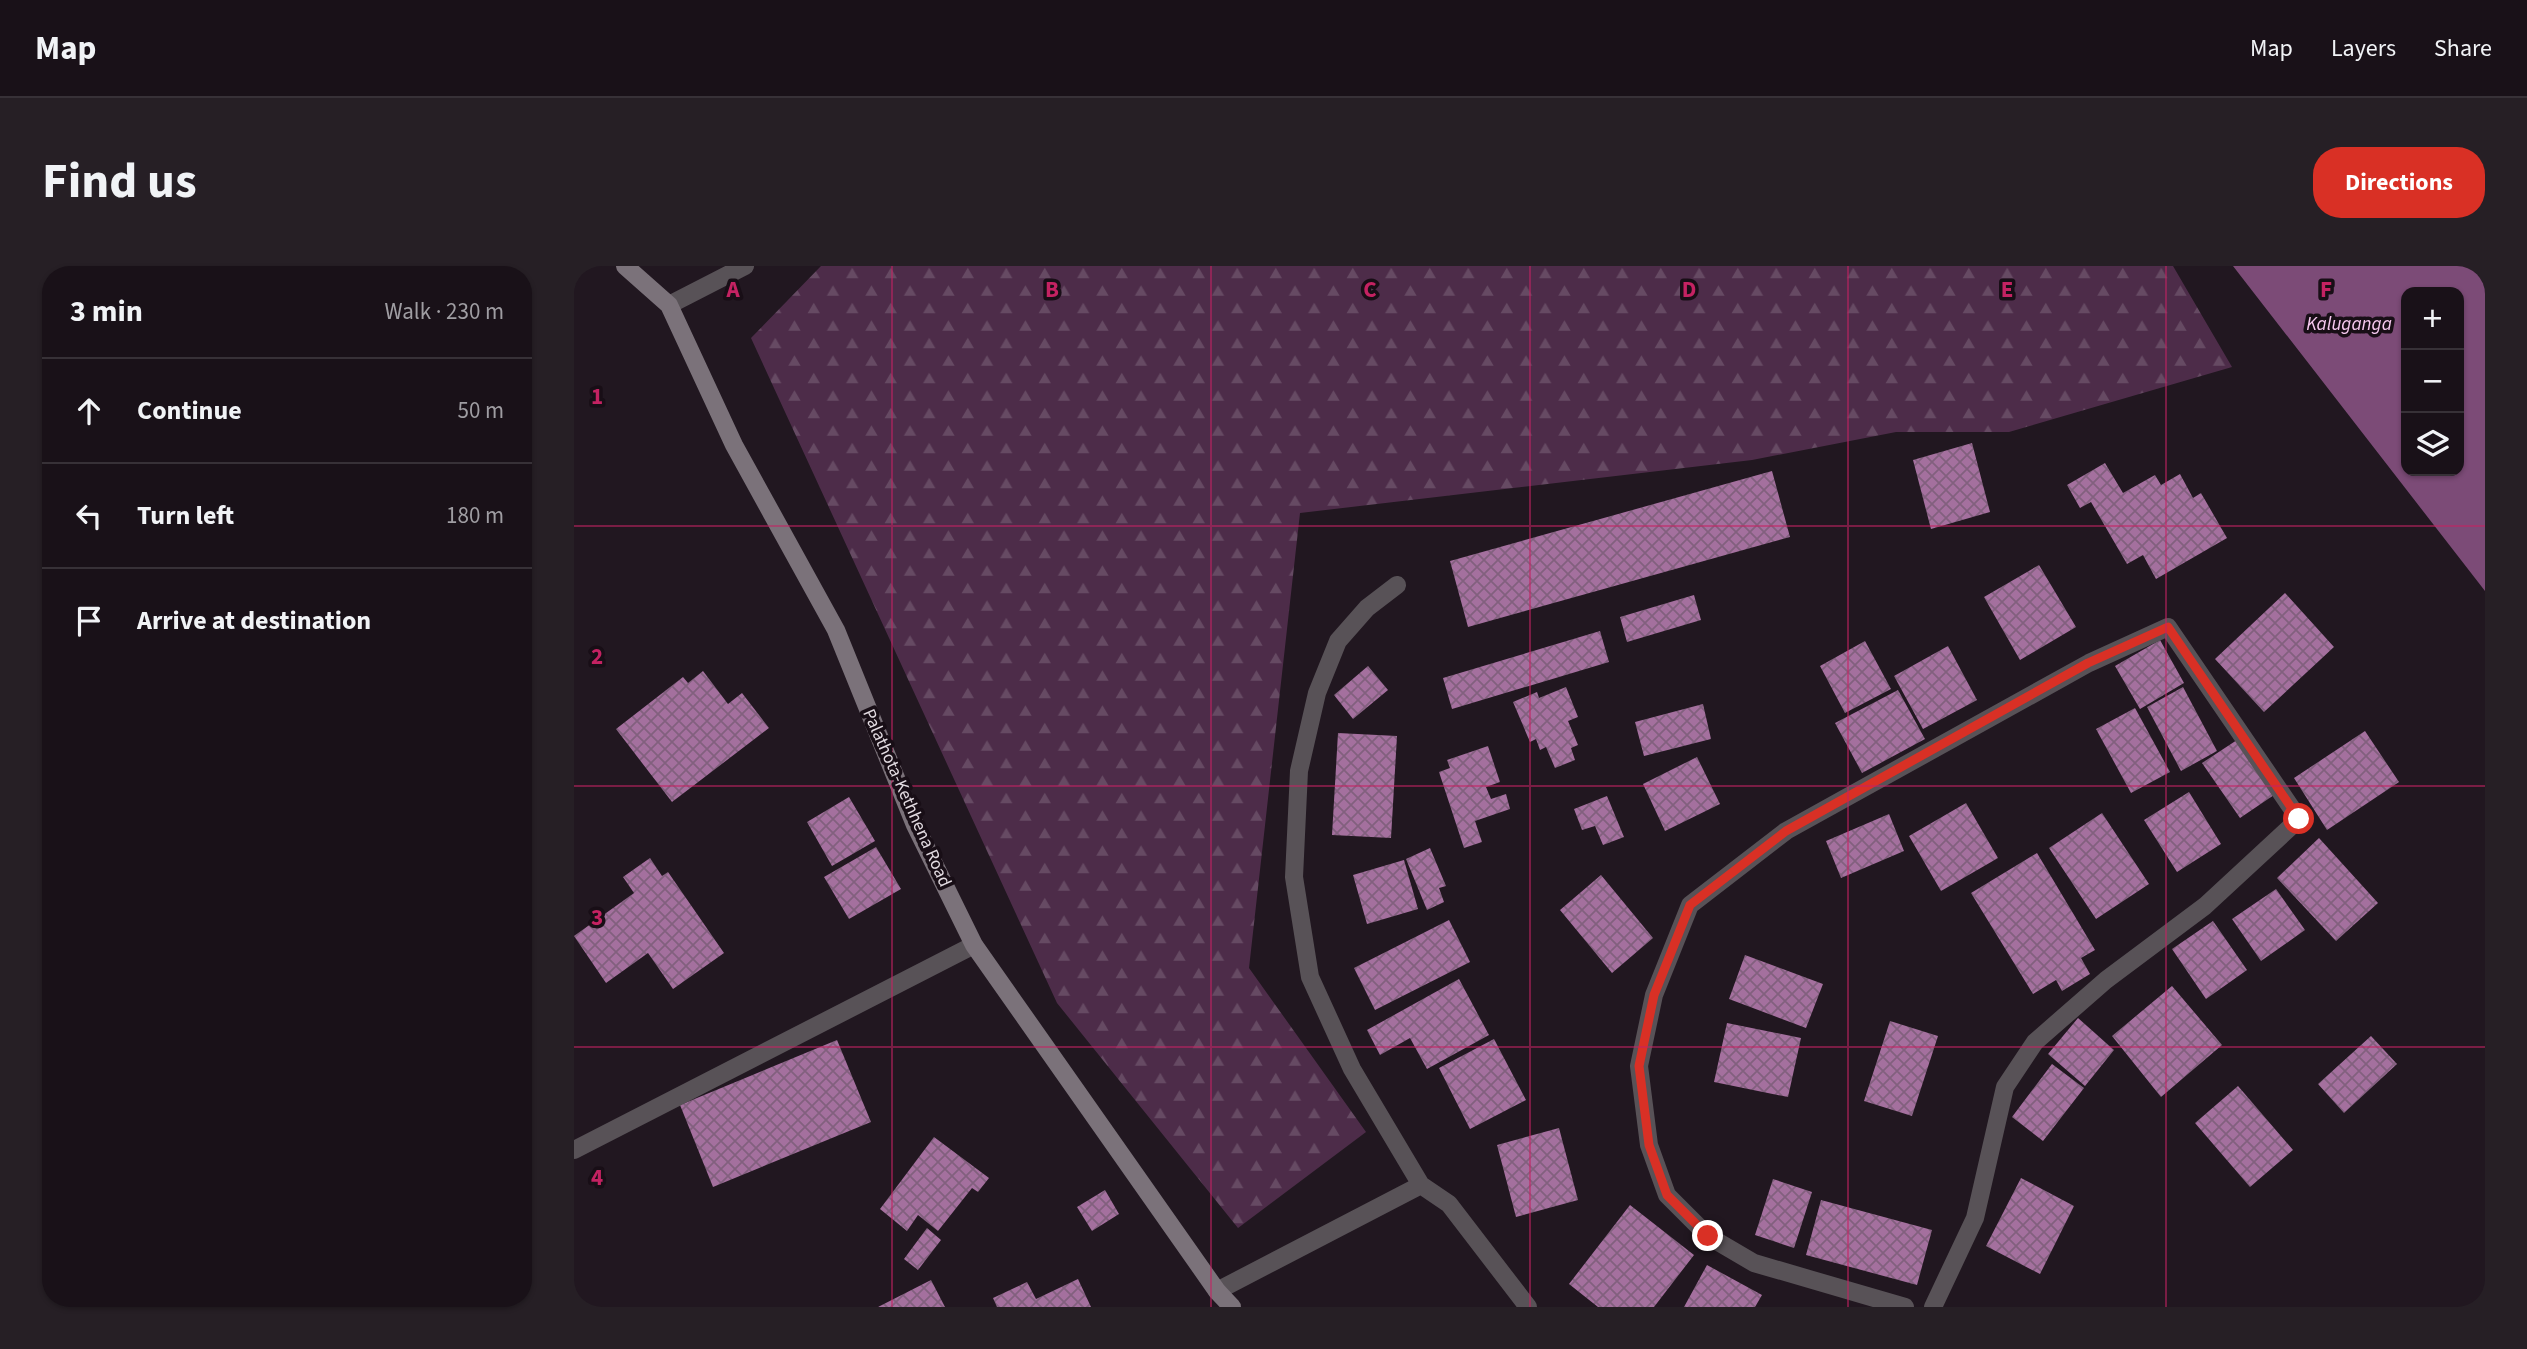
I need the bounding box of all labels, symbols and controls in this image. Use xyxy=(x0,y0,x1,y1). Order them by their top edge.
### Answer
text: Map xyxy=(35,25,96,72)
text: Map xyxy=(2250,31,2293,66)
text: Layers xyxy=(2331,31,2396,66)
text: Share xyxy=(2434,31,2492,66)
text: Find us xyxy=(42,147,197,217)
button: Directions xyxy=(2313,147,2485,218)
text: A xyxy=(725,273,740,306)
text: B xyxy=(1045,273,1059,306)
text: C xyxy=(1363,273,1377,306)
text: D xyxy=(1682,273,1696,306)
text: E xyxy=(2001,273,2013,306)
text: F xyxy=(2320,273,2332,306)
map controls xyxy=(2401,287,2464,476)
button: + xyxy=(2401,287,2464,350)
text: 3 min xyxy=(70,290,143,333)
text: Walk · 230 m xyxy=(385,295,504,328)
water label: Kaluganga xyxy=(2306,311,2392,338)
button: − xyxy=(2401,350,2464,413)
text: 1 xyxy=(591,380,603,413)
icon: ahead xyxy=(70,392,108,430)
text: Continue xyxy=(137,392,242,429)
text: 50 m xyxy=(457,394,504,427)
button: layers xyxy=(2401,413,2464,476)
icon: left xyxy=(70,497,108,535)
text: Turn left xyxy=(137,497,234,534)
text: 180 m xyxy=(446,499,504,532)
icon: arrive xyxy=(70,602,108,640)
text: Arrive at destination xyxy=(137,602,371,639)
text: 2 xyxy=(591,640,603,673)
street label: Palathota-Kethhena Road xyxy=(856,705,958,891)
route start xyxy=(2283,803,2314,834)
text: 3 xyxy=(591,901,603,934)
text: 4 xyxy=(591,1161,603,1194)
route end xyxy=(1692,1220,1723,1251)

